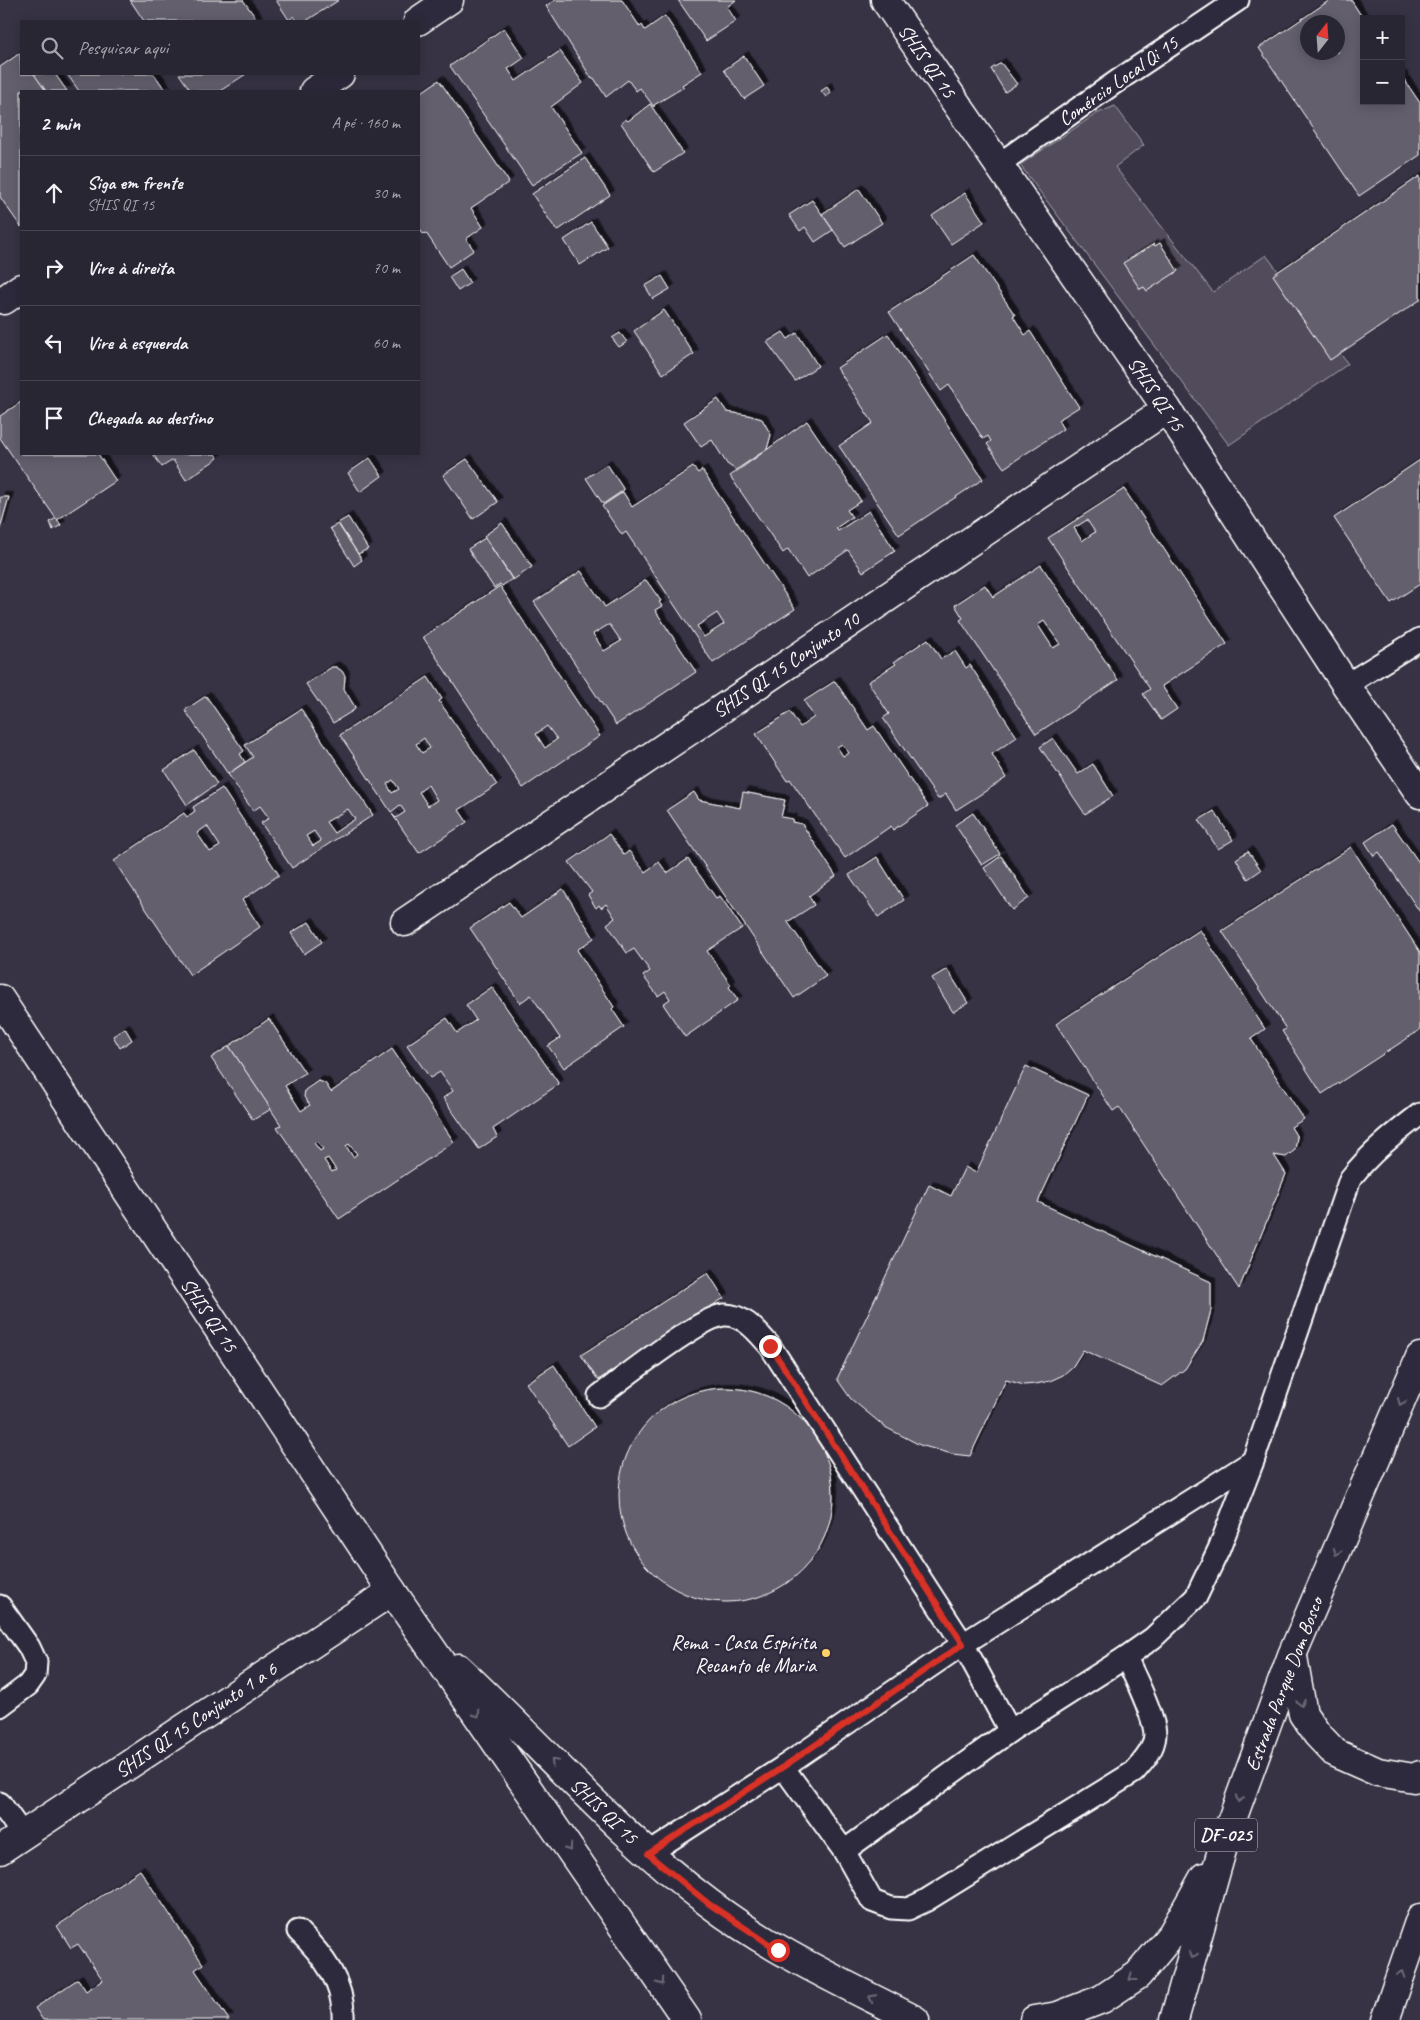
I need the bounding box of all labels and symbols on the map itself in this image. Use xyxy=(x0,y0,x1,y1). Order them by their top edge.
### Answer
north arrow xyxy=(1300,15,1345,60)
street label: SHIS QI 15 xyxy=(893,19,962,104)
street label: Comércio Local Qi 15 xyxy=(1053,30,1184,132)
street label: SHIS QI 15 xyxy=(1122,352,1191,437)
street label: SHIS QI 15 Conjunto 10 xyxy=(708,605,866,723)
street label: SHIS QI 15 xyxy=(175,1273,244,1358)
route end xyxy=(759,1335,782,1358)
one-way arrow xyxy=(1396,1397,1407,1406)
one-way arrow xyxy=(1332,1547,1343,1556)
street label: Estrada Parque Dom Bosco xyxy=(1239,1592,1329,1774)
place label: Rema - Casa Espírita Recanto de Maria xyxy=(671,1630,818,1678)
marker: Rema - Casa Espírita Recanto de Maria xyxy=(820,1647,832,1659)
street label: SHIS QI 15 Conjunto 1 a 6 xyxy=(110,1656,283,1784)
one-way arrow xyxy=(1296,1699,1306,1707)
one-way arrow xyxy=(470,1709,480,1718)
one-way arrow xyxy=(551,1759,560,1768)
street label: SHIS QI 15 xyxy=(565,1773,644,1850)
one-way arrow xyxy=(1235,1795,1245,1803)
road number: DF-025 xyxy=(1195,1818,1257,1852)
one-way arrow xyxy=(563,1842,572,1852)
route start xyxy=(767,1939,790,1962)
one-way arrow xyxy=(1188,1950,1198,1959)
one-way arrow xyxy=(1395,1970,1405,1979)
one-way arrow xyxy=(1128,1972,1138,1981)
one-way arrow xyxy=(655,1976,664,1986)
one-way arrow xyxy=(868,1994,877,2004)

